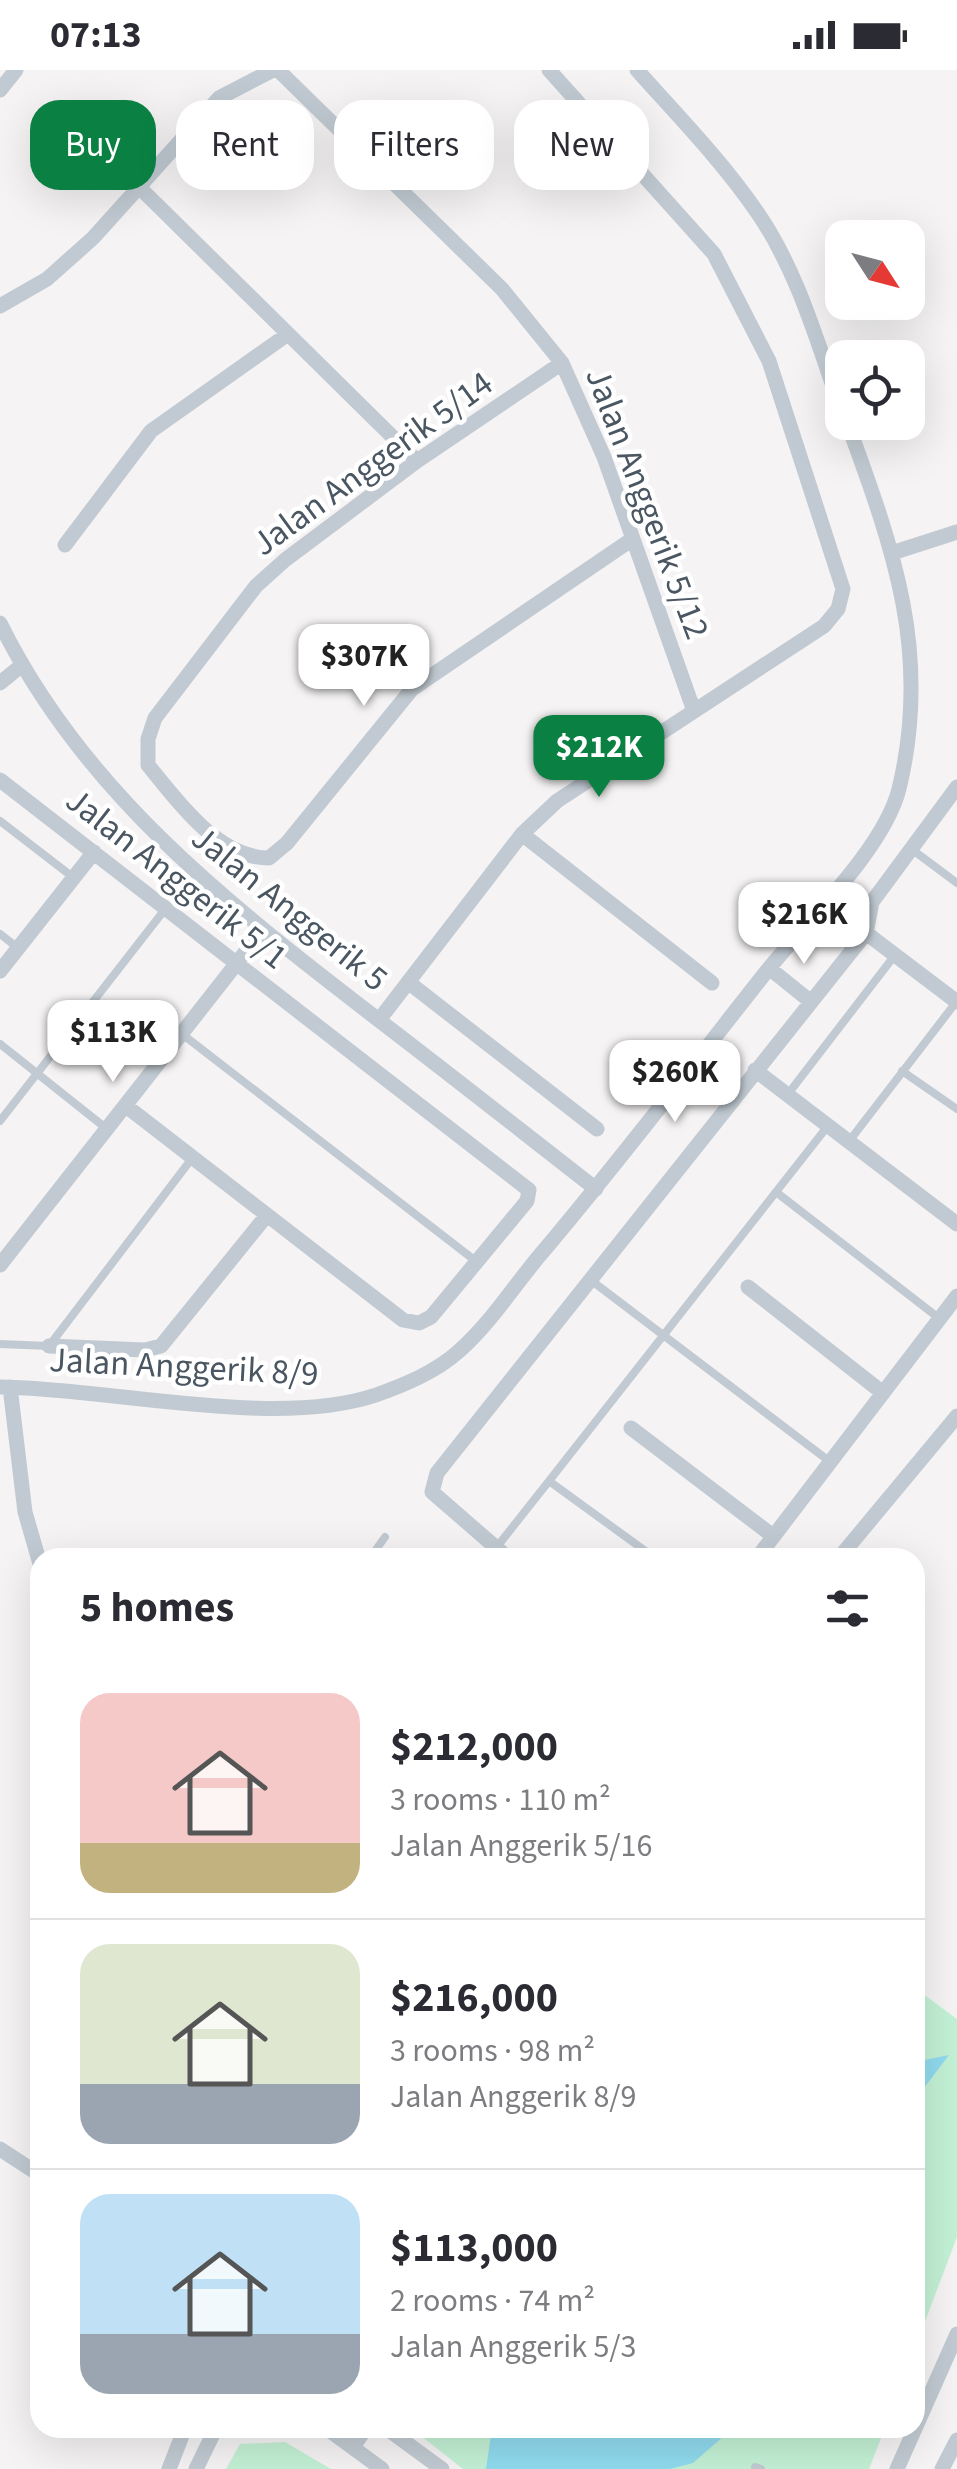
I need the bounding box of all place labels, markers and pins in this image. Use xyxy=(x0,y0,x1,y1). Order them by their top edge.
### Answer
pin: $307K xyxy=(294,624,434,709)
pin: $212K xyxy=(529,715,669,800)
pin: $216K xyxy=(734,882,874,967)
pin: $113K xyxy=(43,1000,183,1085)
pin: $260K xyxy=(605,1040,745,1125)

